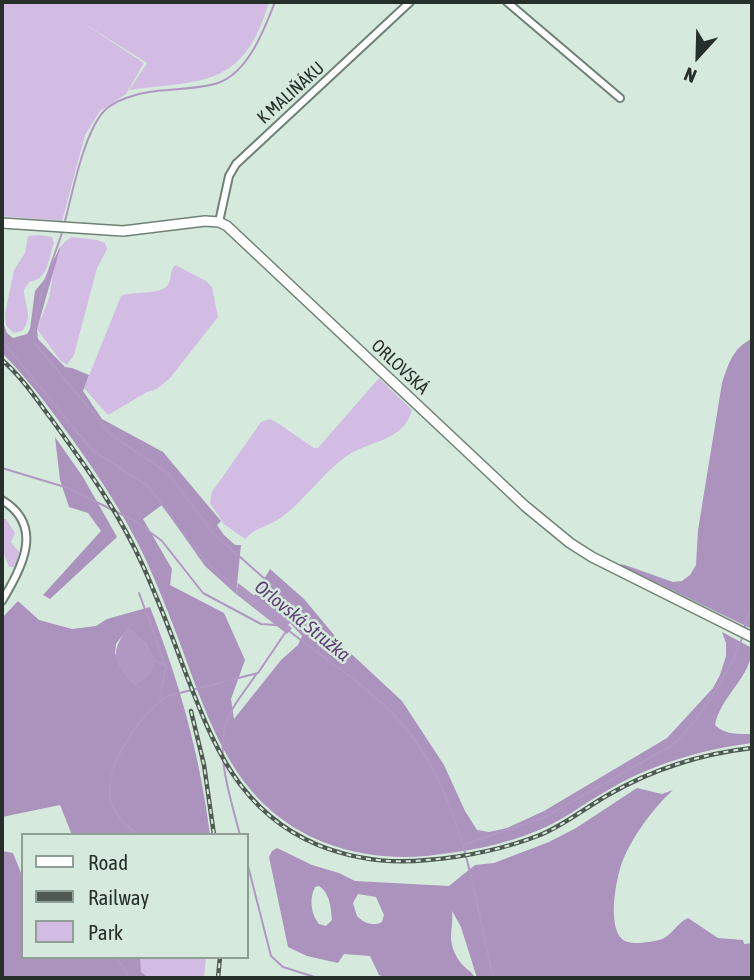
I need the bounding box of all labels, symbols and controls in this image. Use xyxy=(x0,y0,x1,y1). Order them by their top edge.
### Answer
north arrow xyxy=(663,21,733,91)
street label: K MALIŇÁKU xyxy=(253,57,329,129)
text: N xyxy=(681,63,699,88)
street label: ORLOVSKÁ xyxy=(367,335,433,399)
water label: Orlovská Stružka xyxy=(250,576,354,666)
legend xyxy=(21,833,248,959)
text: Road xyxy=(88,850,128,874)
text: Railway xyxy=(88,885,149,909)
text: Park xyxy=(88,920,123,944)

